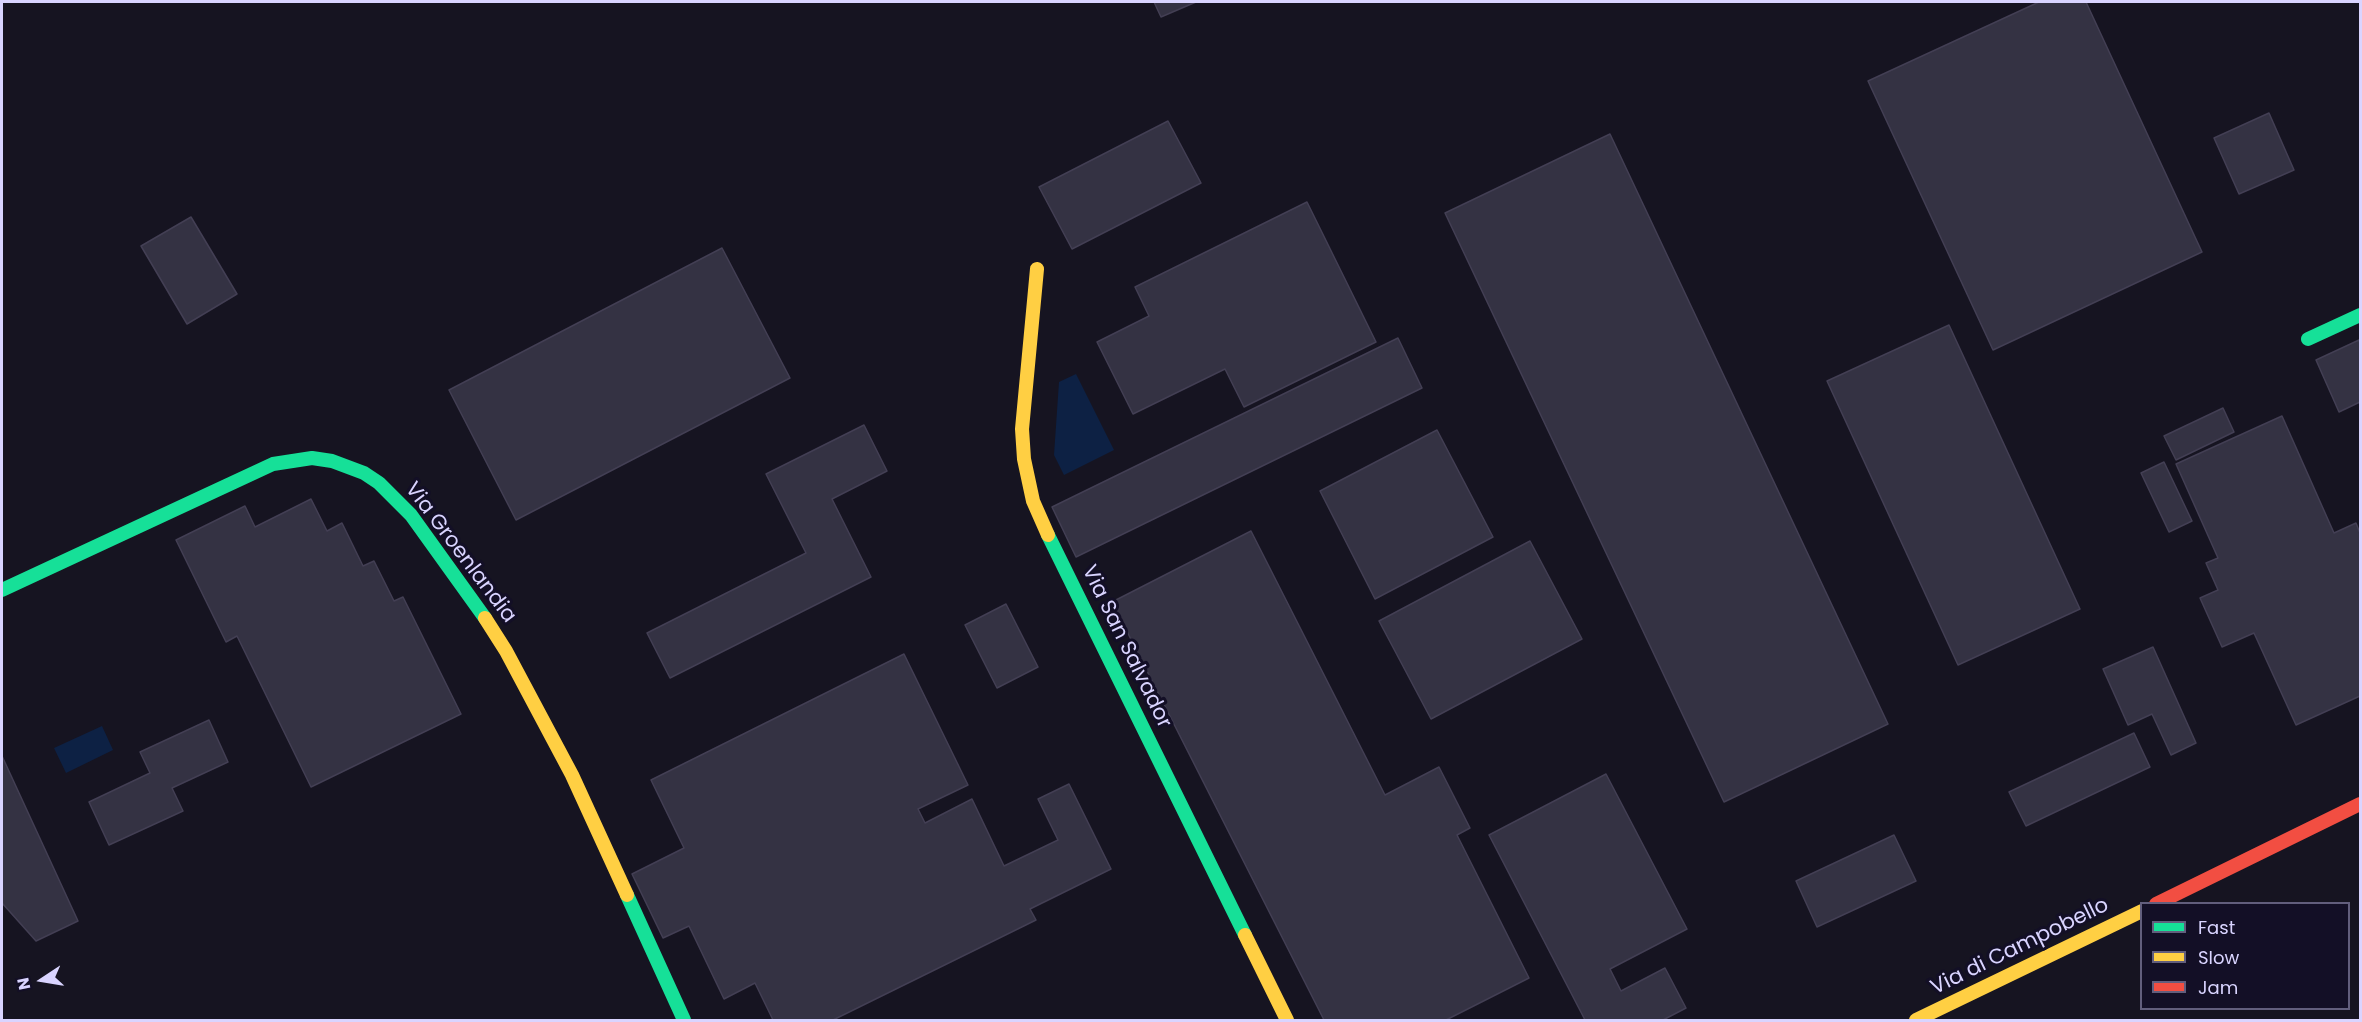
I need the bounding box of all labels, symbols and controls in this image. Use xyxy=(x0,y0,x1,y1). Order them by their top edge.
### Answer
street label: Via Groenlandia xyxy=(399,478,521,628)
street label: Via San Salvador xyxy=(1076,562,1176,732)
street label: Via di Campobello xyxy=(1927,893,2113,1001)
legend xyxy=(2140,902,2350,1010)
text: Fast xyxy=(2198,915,2235,940)
text: Slow xyxy=(2198,945,2239,970)
north arrow xyxy=(12,950,72,1010)
text: Jam xyxy=(2198,975,2238,1000)
text: N xyxy=(11,976,36,992)

